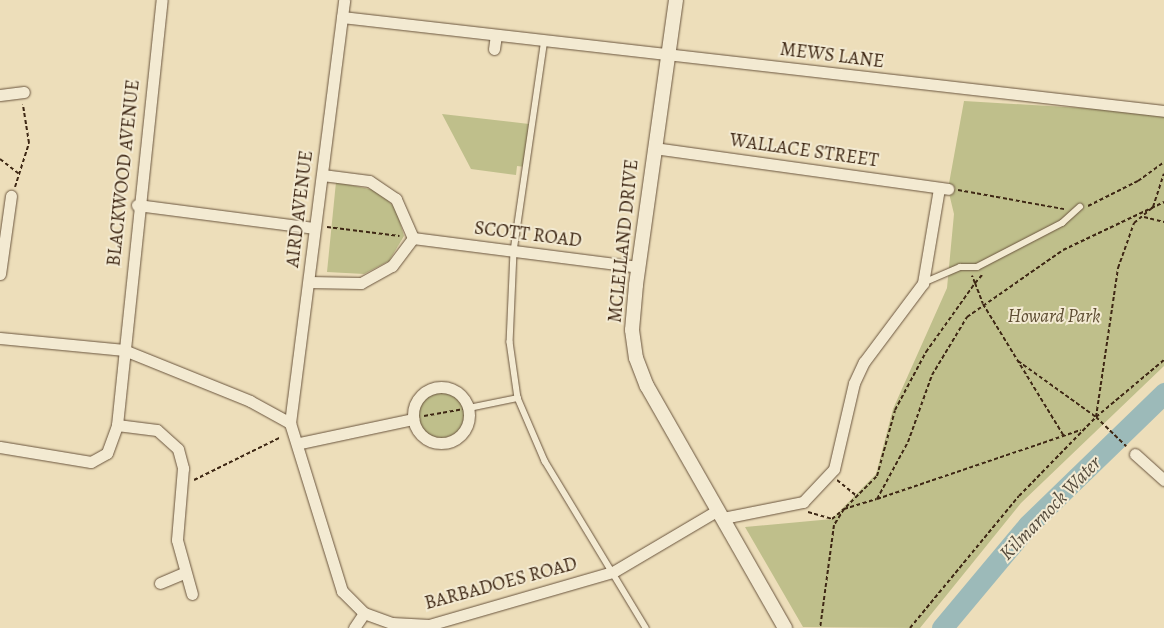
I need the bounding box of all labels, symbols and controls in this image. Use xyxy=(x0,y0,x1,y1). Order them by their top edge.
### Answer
street label: MEWS LANE xyxy=(779,38,885,74)
street label: BLACKWOOD AVENUE xyxy=(103,78,145,268)
street label: WALLACE STREET xyxy=(728,129,880,173)
street label: AIRD AVENUE xyxy=(282,149,318,269)
street label: MCLELLAND DRIVE xyxy=(604,158,644,324)
street label: SCOTT ROAD xyxy=(473,217,583,253)
park label: Howard Park xyxy=(1008,306,1100,328)
water label: Kilmarnock Water xyxy=(994,451,1106,565)
street label: BARBADOES ROAD xyxy=(422,553,580,615)

